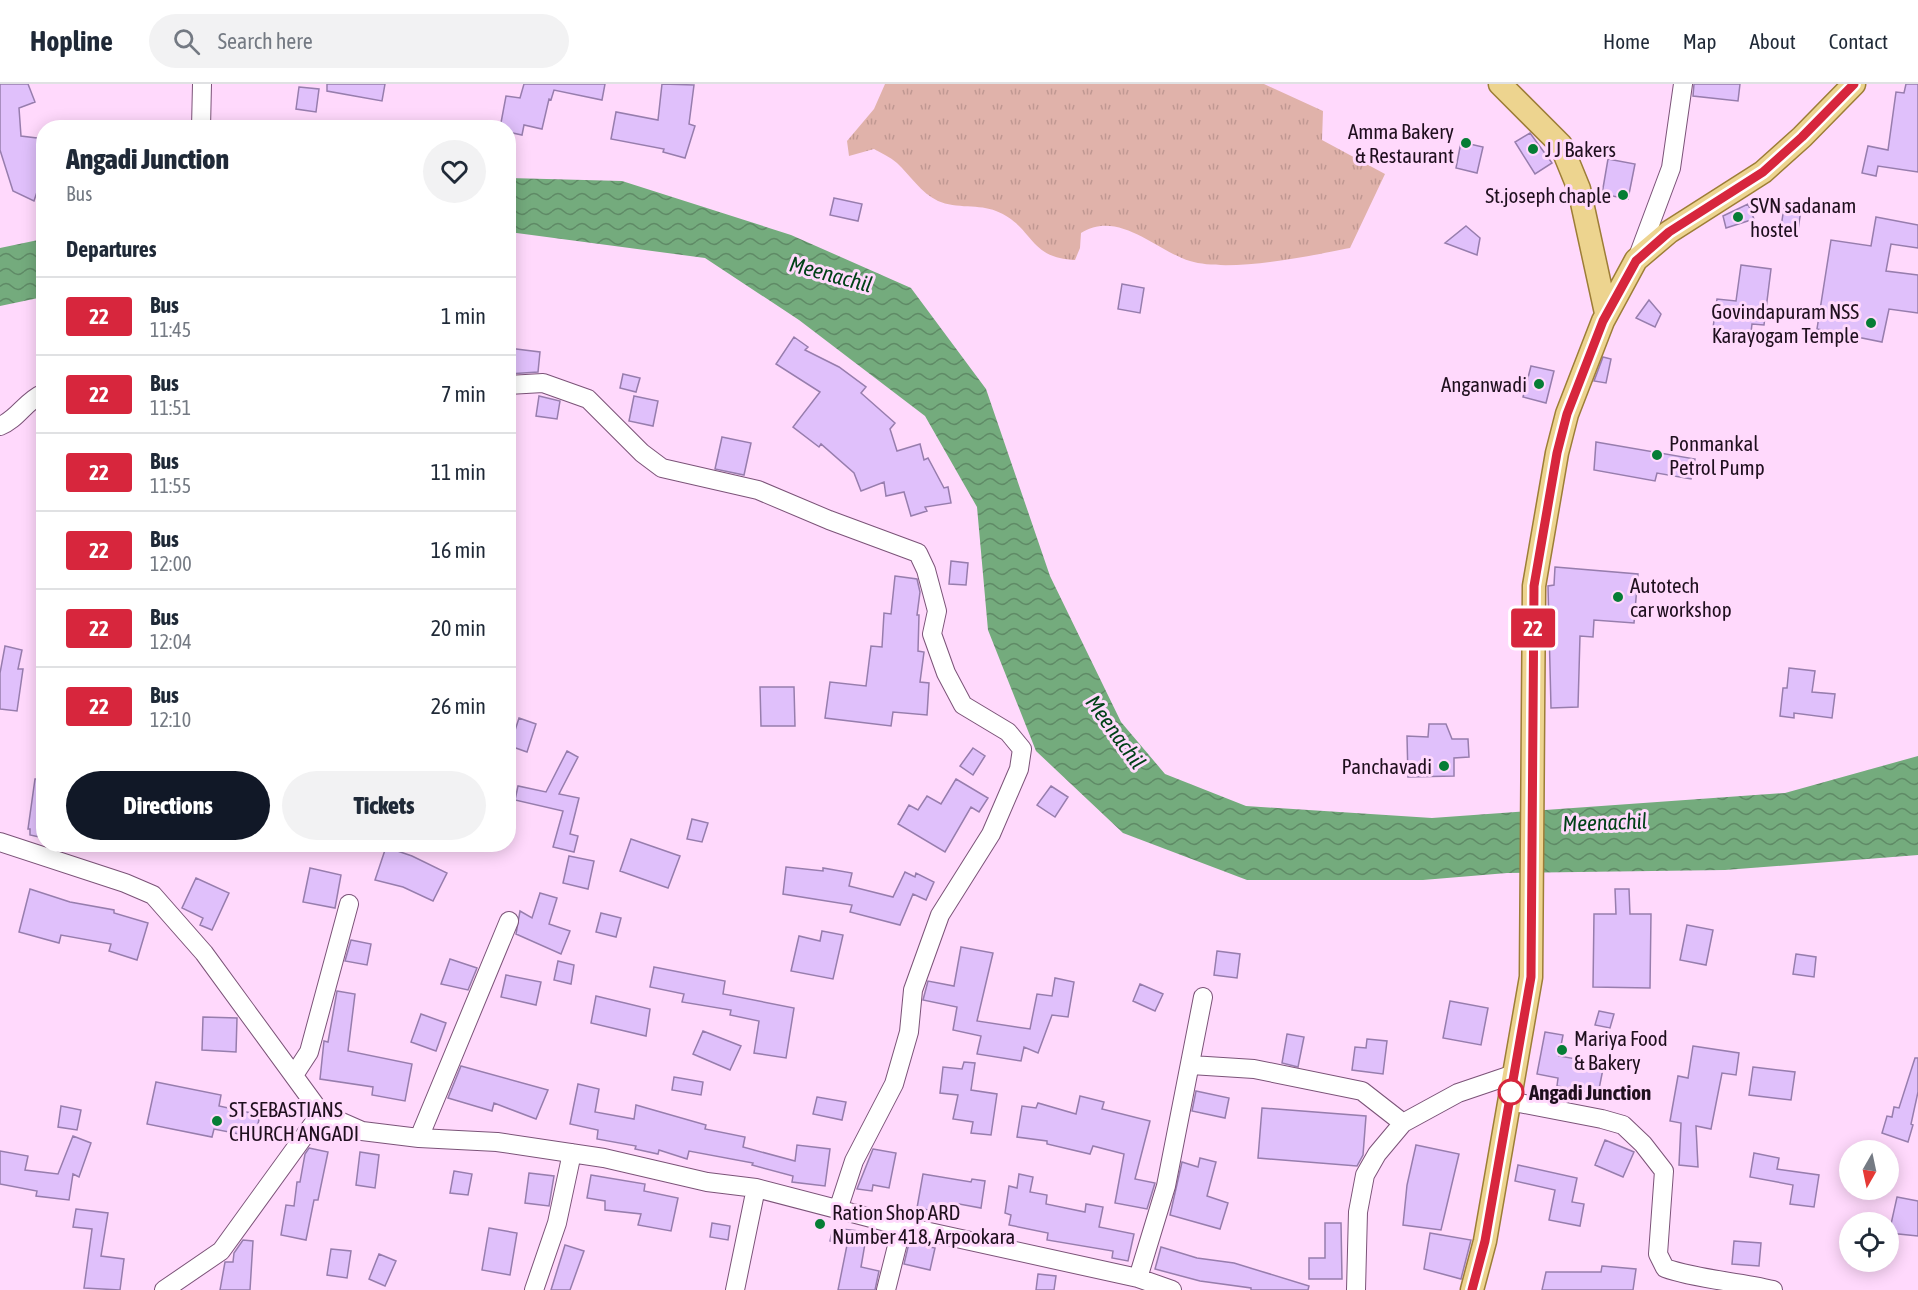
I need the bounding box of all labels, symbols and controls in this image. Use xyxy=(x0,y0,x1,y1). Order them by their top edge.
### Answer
search box xyxy=(149,14,569,68)
text: Hopline xyxy=(30,25,113,57)
icon: search xyxy=(170,25,203,58)
text: Search here xyxy=(218,28,313,54)
text: Home xyxy=(1603,29,1650,53)
text: Map xyxy=(1683,29,1717,53)
text: About xyxy=(1750,29,1796,53)
text: Contact xyxy=(1829,29,1888,53)
place label: Amma Bakery & Restaurant xyxy=(1348,119,1454,167)
marker: Amma Bakery & Restaurant xyxy=(1459,136,1473,150)
place label: J J Bakers xyxy=(1545,137,1616,161)
button: heart xyxy=(423,140,486,203)
marker: J J Bakers xyxy=(1526,142,1540,156)
text: Angadi Junction xyxy=(66,143,229,175)
text: Bus xyxy=(66,182,92,205)
place label: St.joseph chaple xyxy=(1485,183,1611,207)
marker: St.joseph chaple xyxy=(1616,188,1630,202)
place label: SVN sadanam hostel xyxy=(1750,193,1856,241)
marker: SVN sadanam hostel xyxy=(1731,210,1745,224)
text: Departures xyxy=(66,236,156,262)
water label: Meenachil xyxy=(787,250,875,298)
text: Bus xyxy=(150,292,179,318)
place label: Govindapuram NSS Karayogam Temple xyxy=(1711,299,1859,347)
text: 1 min xyxy=(441,303,486,329)
text: 22 xyxy=(89,304,109,328)
marker: Govindapuram NSS Karayogam Temple xyxy=(1864,316,1878,330)
text: 11:45 xyxy=(150,318,191,341)
text: Bus xyxy=(150,370,179,396)
place label: Anganwadi xyxy=(1441,372,1527,396)
marker: Anganwadi xyxy=(1532,377,1546,391)
text: 7 min xyxy=(441,381,486,407)
text: 22 xyxy=(89,382,109,406)
text: 11:51 xyxy=(150,396,191,419)
place label: Ponmankal Petrol Pump xyxy=(1669,431,1765,479)
text: Bus xyxy=(150,448,179,474)
marker: Ponmankal Petrol Pump xyxy=(1650,448,1664,462)
text: 11 min xyxy=(431,459,486,485)
text: 22 xyxy=(89,460,109,484)
text: 11:55 xyxy=(150,474,191,497)
text: Bus xyxy=(150,526,179,552)
text: 16 min xyxy=(431,537,486,563)
text: 22 xyxy=(89,538,109,562)
text: 12:00 xyxy=(150,552,192,575)
place label: Autotech car workshop xyxy=(1630,573,1732,621)
marker: Autotech car workshop xyxy=(1611,590,1625,604)
text: Bus xyxy=(150,604,179,630)
line badge: 22 xyxy=(1506,608,1560,648)
text: 20 min xyxy=(431,615,486,641)
text: 22 xyxy=(89,616,109,640)
text: 22 xyxy=(1523,616,1543,640)
text: 12:04 xyxy=(150,630,192,653)
text: Bus xyxy=(150,682,179,708)
water label: Meenachil xyxy=(1081,690,1151,774)
text: 26 min xyxy=(431,693,486,719)
text: 22 xyxy=(89,694,109,718)
text: 12:10 xyxy=(150,708,191,731)
place label: Panchavadi xyxy=(1341,754,1432,778)
marker: Panchavadi xyxy=(1437,759,1451,773)
button: Directions xyxy=(66,771,270,840)
button: Tickets xyxy=(282,771,486,840)
water label: Meenachil xyxy=(1562,808,1648,836)
place label: Mariya Food & Bakery xyxy=(1574,1026,1668,1074)
marker: Mariya Food & Bakery xyxy=(1555,1043,1569,1057)
marker: Angadi Junction xyxy=(1498,1079,1524,1105)
place label: Angadi Junction xyxy=(1528,1080,1651,1104)
place label: ST SEBASTIANS CHURCH ANGADI xyxy=(229,1097,359,1145)
marker: ST SEBASTIANS CHURCH ANGADI xyxy=(210,1114,224,1128)
north arrow xyxy=(1839,1140,1899,1200)
map controls xyxy=(1839,1140,1899,1272)
place label: Ration Shop ARD Number 418, Arpookara xyxy=(832,1200,1015,1248)
button: locate xyxy=(1839,1212,1899,1272)
marker: Ration Shop ARD Number 418, Arpookara xyxy=(813,1217,827,1231)

